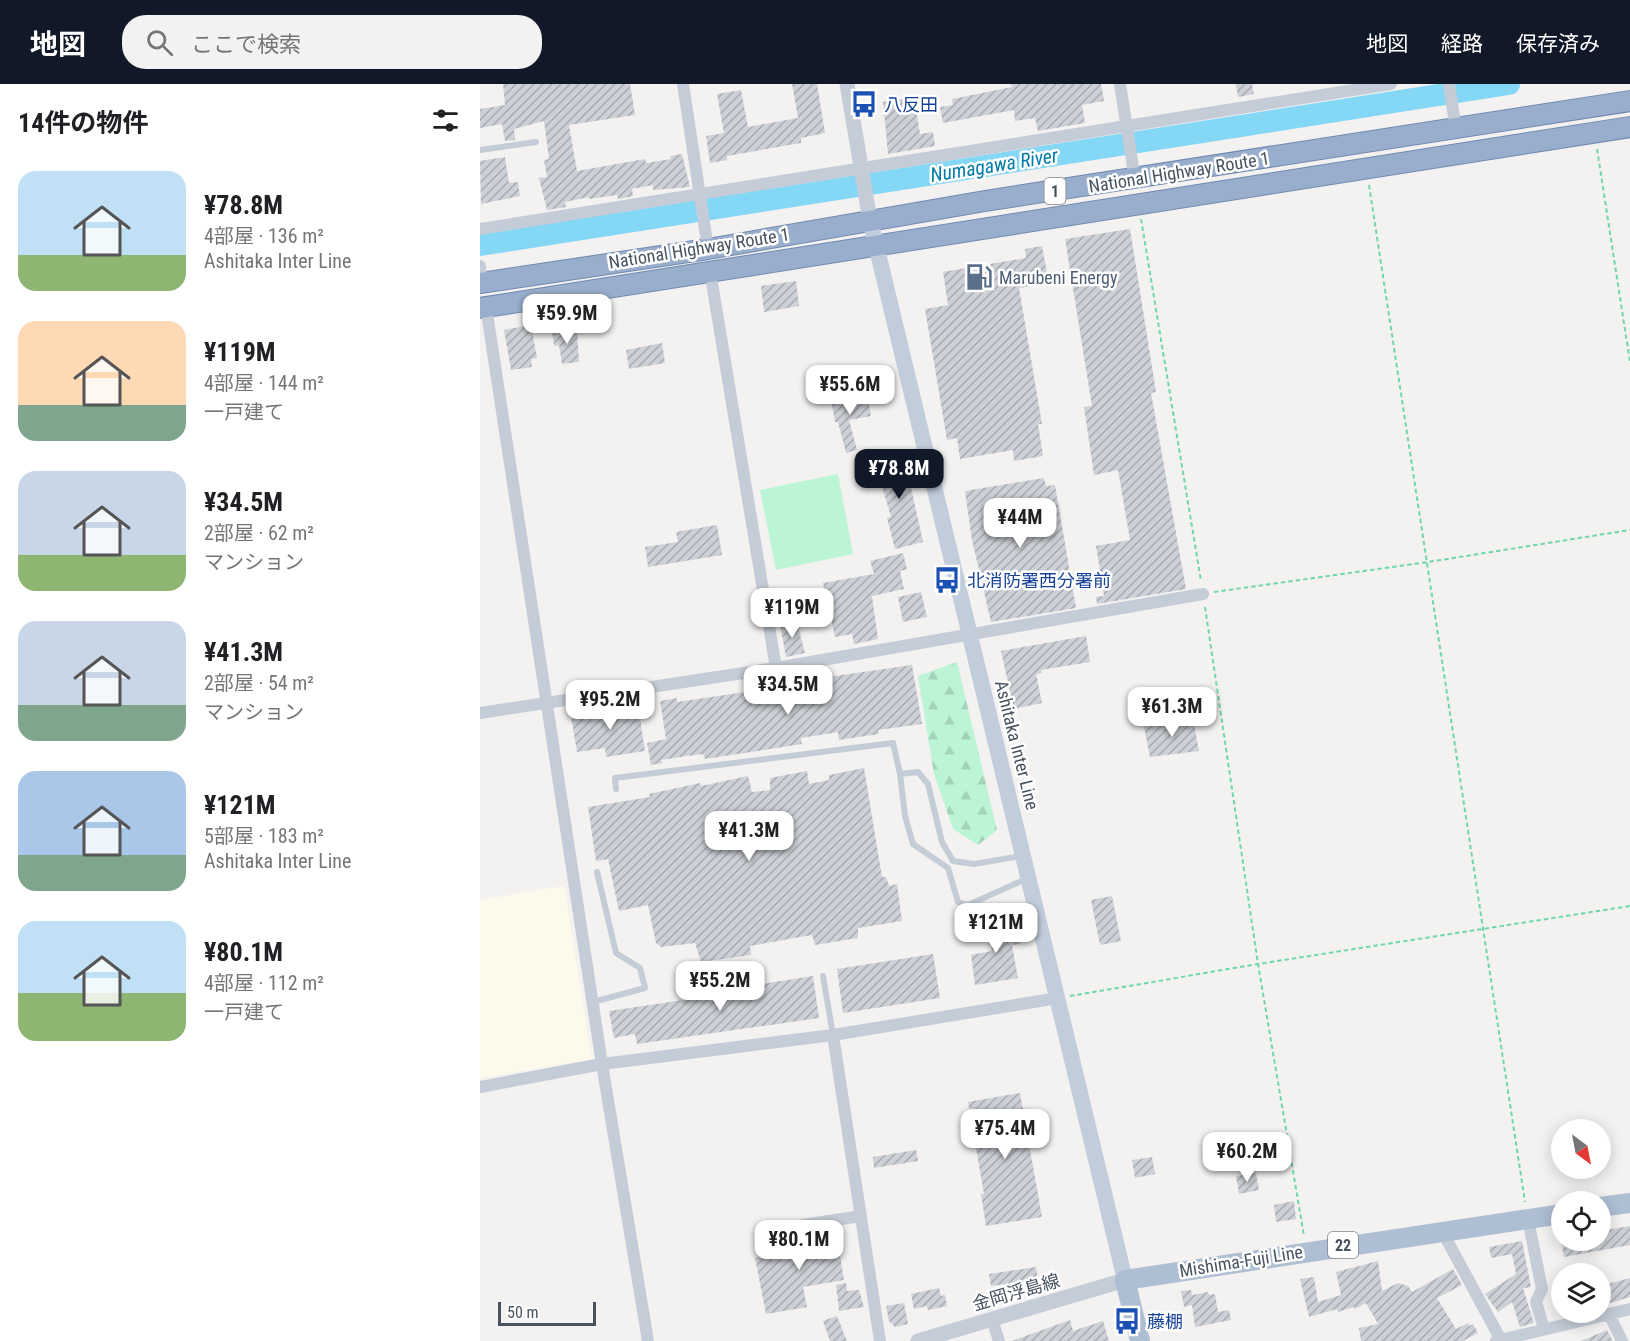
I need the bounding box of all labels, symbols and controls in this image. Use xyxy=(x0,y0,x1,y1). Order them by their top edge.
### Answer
search box xyxy=(122,15,542,69)
icon: search xyxy=(143,26,176,59)
text: 地図 xyxy=(30,28,86,61)
text: ここで検索 xyxy=(191,32,301,57)
text: 地図 xyxy=(1366,32,1408,56)
text: 経路 xyxy=(1441,32,1483,56)
text: 保存済み xyxy=(1516,32,1600,56)
bus stop icon: 八反田 xyxy=(849,89,879,119)
place label: 八反田 xyxy=(884,94,938,115)
icon: filters xyxy=(429,104,462,137)
text: 14件の物件 xyxy=(18,108,148,138)
water label: Numagawa River xyxy=(929,143,1060,187)
street label: National Highway Route 1 xyxy=(1087,147,1271,197)
road number: 1 xyxy=(1044,178,1066,204)
text: ¥78.8M xyxy=(204,190,283,220)
icon: home xyxy=(66,195,138,267)
street label: National Highway Route 1 xyxy=(607,223,791,273)
text: 4部屋 · 136 m² xyxy=(204,224,324,248)
text: Ashitaka Inter Line xyxy=(204,249,351,273)
fuel station icon: Marubeni Energy xyxy=(964,262,994,292)
place label: Marubeni Energy xyxy=(999,267,1118,288)
pin: ¥59.9M xyxy=(518,294,616,345)
text: ¥59.9M xyxy=(537,301,597,325)
text: ¥119M xyxy=(204,337,276,367)
icon: home xyxy=(66,345,138,417)
pin: ¥55.6M xyxy=(801,365,899,416)
text: 4部屋 · 144 m² xyxy=(204,371,324,395)
text: ¥55.6M xyxy=(820,372,880,396)
text: 一戸建て xyxy=(204,400,284,424)
pin: ¥78.8M xyxy=(850,449,948,500)
text: ¥78.8M xyxy=(869,456,929,480)
text: ¥34.5M xyxy=(204,487,283,517)
icon: home xyxy=(66,495,138,567)
pin: ¥44M xyxy=(984,498,1056,549)
text: ¥44M xyxy=(998,505,1042,529)
text: 2部屋 · 62 m² xyxy=(204,521,314,545)
text: マンション xyxy=(204,550,304,574)
bus stop icon: 北消防署西分署前 xyxy=(932,565,962,595)
place label: 北消防署西分署前 xyxy=(967,570,1111,591)
pin: ¥119M xyxy=(750,588,834,639)
text: ¥119M xyxy=(765,595,820,619)
text: ¥41.3M xyxy=(204,637,283,667)
icon: home xyxy=(66,645,138,717)
pin: ¥34.5M xyxy=(739,665,837,716)
text: 2部屋 · 54 m² xyxy=(204,671,314,695)
text: ¥34.5M xyxy=(758,672,818,696)
street label: Ashitaka Inter Line xyxy=(991,678,1043,812)
pin: ¥95.2M xyxy=(561,680,659,731)
text: ¥95.2M xyxy=(580,687,640,711)
pin: ¥61.3M xyxy=(1123,687,1221,738)
text: ¥61.3M xyxy=(1142,694,1202,718)
text: マンション xyxy=(204,700,304,724)
text: ¥121M xyxy=(204,790,276,820)
icon: home xyxy=(66,795,138,867)
pin: ¥41.3M xyxy=(700,811,798,862)
text: ¥41.3M xyxy=(719,818,779,842)
text: 5部屋 · 183 m² xyxy=(204,824,324,848)
text: Ashitaka Inter Line xyxy=(204,849,351,873)
pin: ¥121M xyxy=(954,903,1038,954)
text: ¥121M xyxy=(969,910,1024,934)
text: ¥80.1M xyxy=(204,937,283,967)
icon: home xyxy=(66,945,138,1017)
pin: ¥55.2M xyxy=(671,961,769,1012)
text: ¥55.2M xyxy=(690,968,750,992)
text: 4部屋 · 112 m² xyxy=(204,971,324,995)
text: 一戸建て xyxy=(204,1000,284,1024)
pin: ¥75.4M xyxy=(956,1109,1054,1160)
text: ¥75.4M xyxy=(975,1116,1035,1140)
north arrow xyxy=(1551,1119,1611,1179)
map controls xyxy=(1551,1119,1611,1323)
pin: ¥60.2M xyxy=(1198,1132,1296,1183)
text: ¥60.2M xyxy=(1217,1139,1277,1163)
button: locate xyxy=(1551,1191,1611,1251)
pin: ¥80.1M xyxy=(750,1220,848,1271)
text: ¥80.1M xyxy=(769,1227,829,1251)
road number: 22 xyxy=(1328,1232,1358,1258)
street label: Mishima-Fuji Line xyxy=(1178,1241,1304,1281)
button: layers xyxy=(1551,1263,1611,1323)
street label: 金岡浮島線 xyxy=(970,1270,1062,1314)
scale bar xyxy=(498,1299,596,1326)
text: 50 m xyxy=(507,1303,539,1322)
bus stop icon: 藤棚 xyxy=(1112,1306,1142,1336)
place label: 藤棚 xyxy=(1147,1311,1183,1332)

